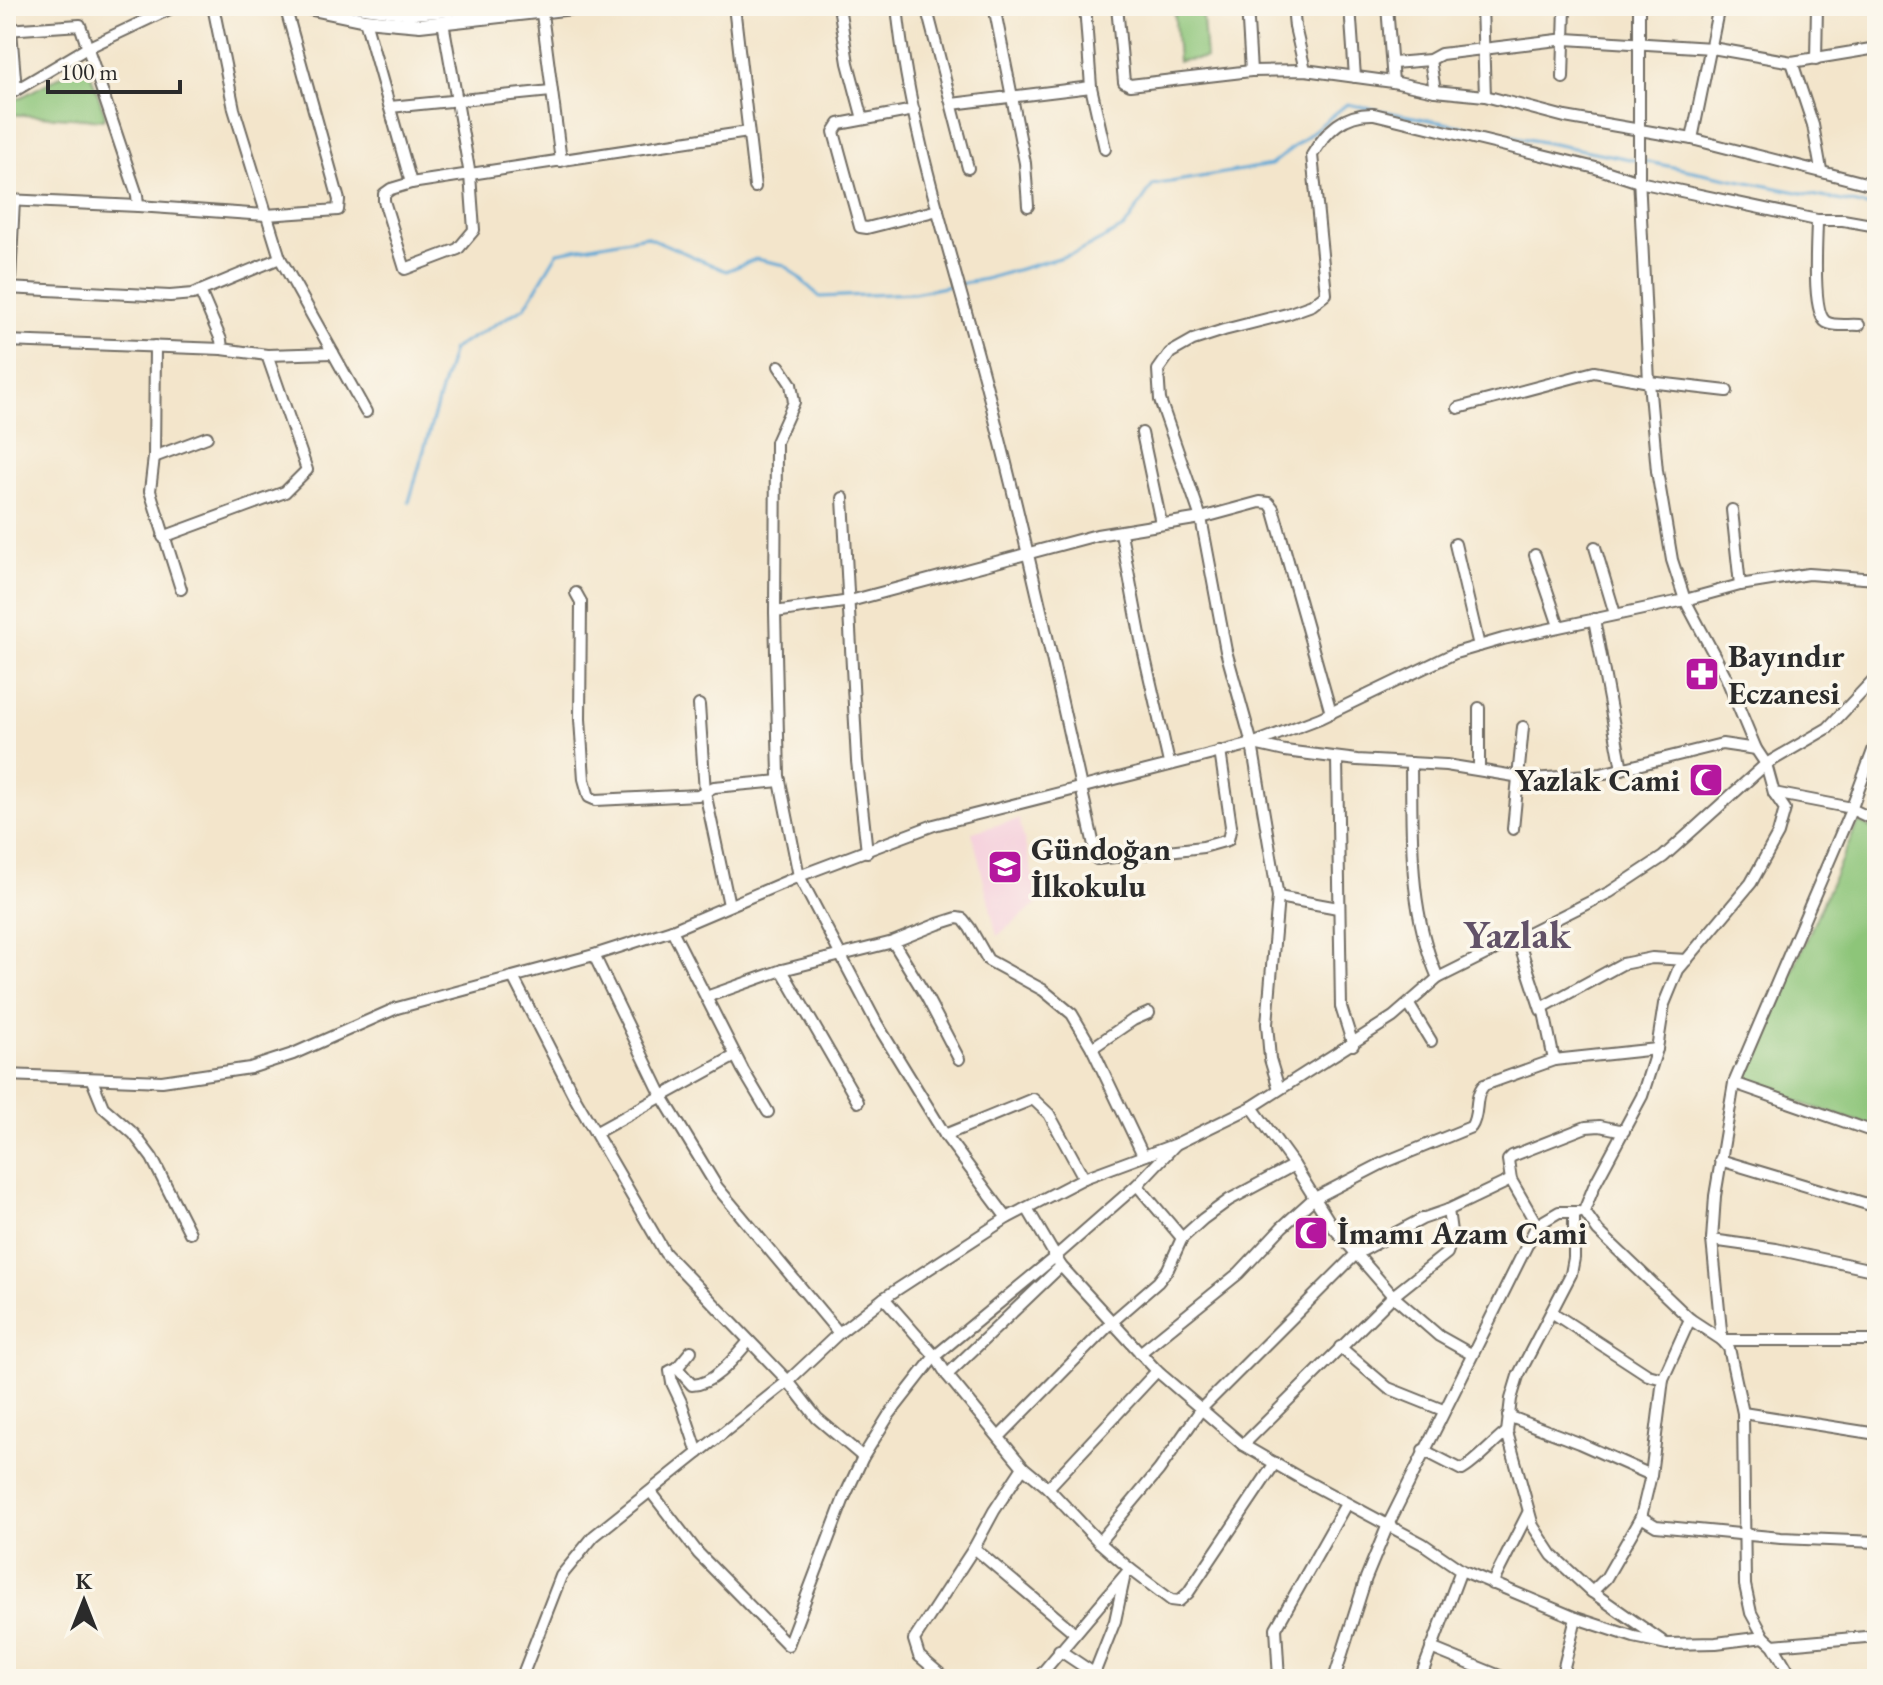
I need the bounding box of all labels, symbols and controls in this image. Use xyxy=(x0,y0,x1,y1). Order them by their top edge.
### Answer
scale bar xyxy=(48,44,180,94)
text: 100 m xyxy=(60,56,118,87)
place label: Bayındır Eczanesi xyxy=(1728,635,1845,714)
pharmacy icon: Bayındır Eczanesi xyxy=(1683,655,1721,693)
place label: Yazlak Cami xyxy=(1515,759,1681,801)
mosque icon: Yazlak Cami xyxy=(1687,761,1725,799)
place label: Gündoğan İlkokulu xyxy=(1031,828,1171,907)
school or university icon: Gündoğan İlkokulu xyxy=(986,848,1024,886)
district label: Yazlak xyxy=(1463,908,1572,960)
place label: İmamı Azam Cami xyxy=(1337,1212,1588,1254)
mosque icon: İmamı Azam Cami xyxy=(1292,1214,1330,1252)
north arrow xyxy=(44,1561,124,1641)
text: K xyxy=(76,1567,93,1596)

